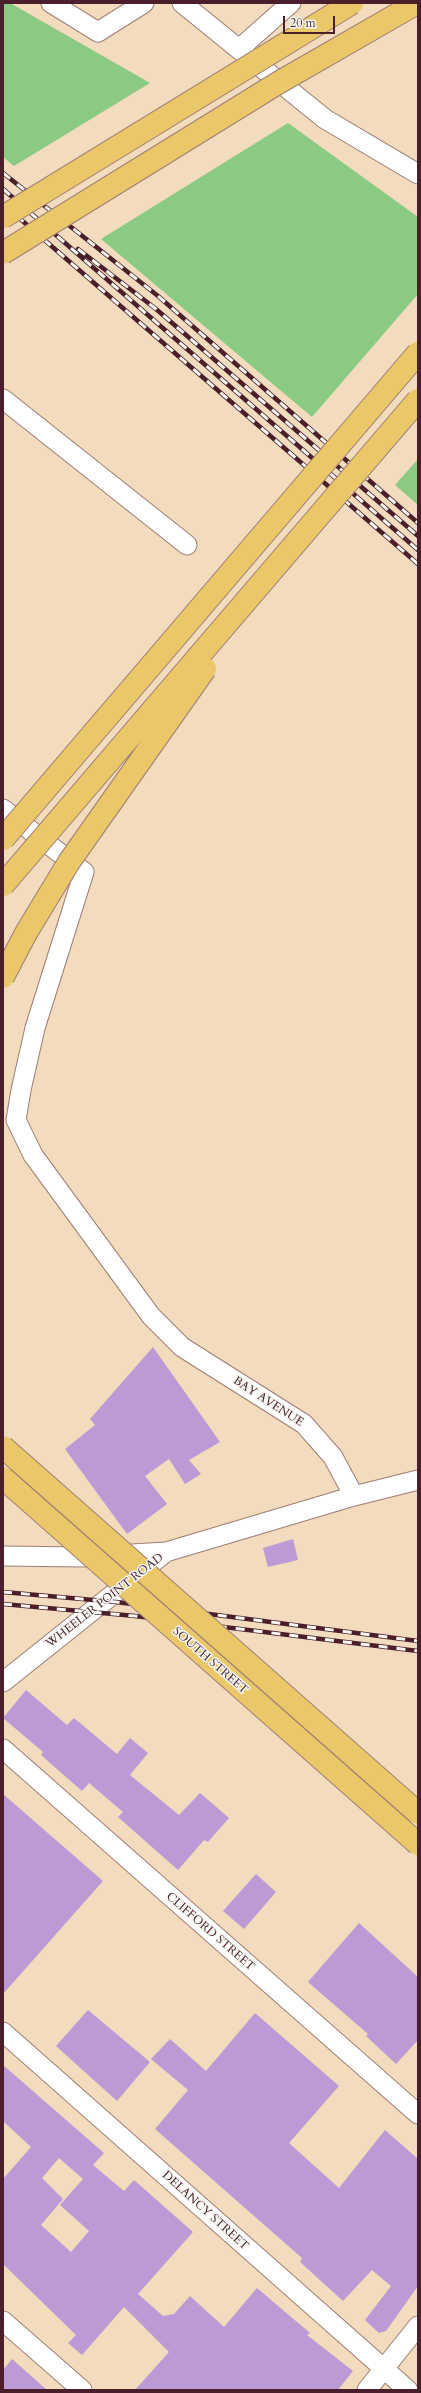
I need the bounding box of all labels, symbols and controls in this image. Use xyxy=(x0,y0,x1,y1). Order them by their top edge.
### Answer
scale bar xyxy=(285,8,337,34)
text: 20 m xyxy=(290,15,316,31)
street label: BAY AVENUE xyxy=(230,1374,306,1430)
street label: WHEELER POINT ROAD xyxy=(43,1551,167,1651)
street label: SOUTH STREET xyxy=(169,1624,251,1698)
street label: CLIFFORD STREET xyxy=(163,1890,257,1974)
street label: DELANCY STREET xyxy=(159,2168,251,2254)

